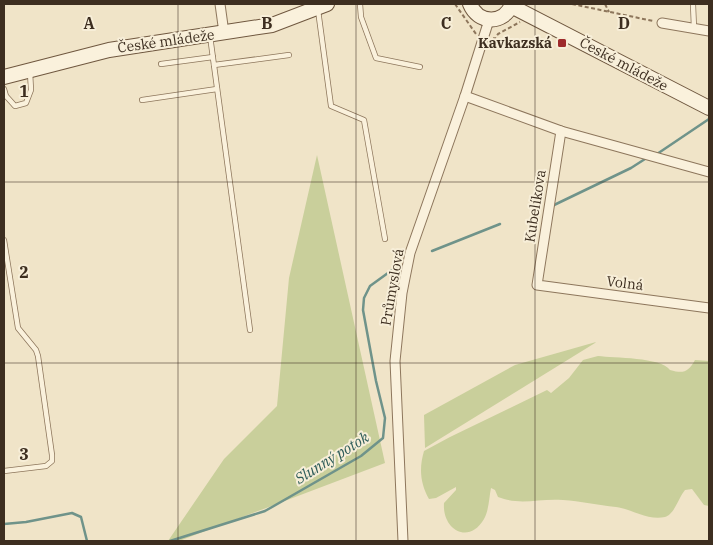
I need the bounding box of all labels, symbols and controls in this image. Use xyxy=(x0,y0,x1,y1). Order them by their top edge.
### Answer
text: A xyxy=(83,13,95,33)
text: B xyxy=(261,13,273,33)
text: C xyxy=(441,13,451,33)
text: D xyxy=(618,13,630,33)
street label: České mládeže xyxy=(116,24,216,57)
street label: České mládeže xyxy=(577,32,672,95)
place label: Kavkazská xyxy=(478,34,552,52)
marker: Kavkazská xyxy=(556,37,568,49)
text: 1 xyxy=(19,81,29,101)
street label: Kubelíkova xyxy=(520,168,550,244)
street label: Průmyslová xyxy=(376,247,408,327)
text: 2 xyxy=(19,262,29,282)
street label: Volná xyxy=(605,272,645,294)
water label: Slunný potok xyxy=(290,427,372,488)
text: 3 xyxy=(19,444,29,464)

